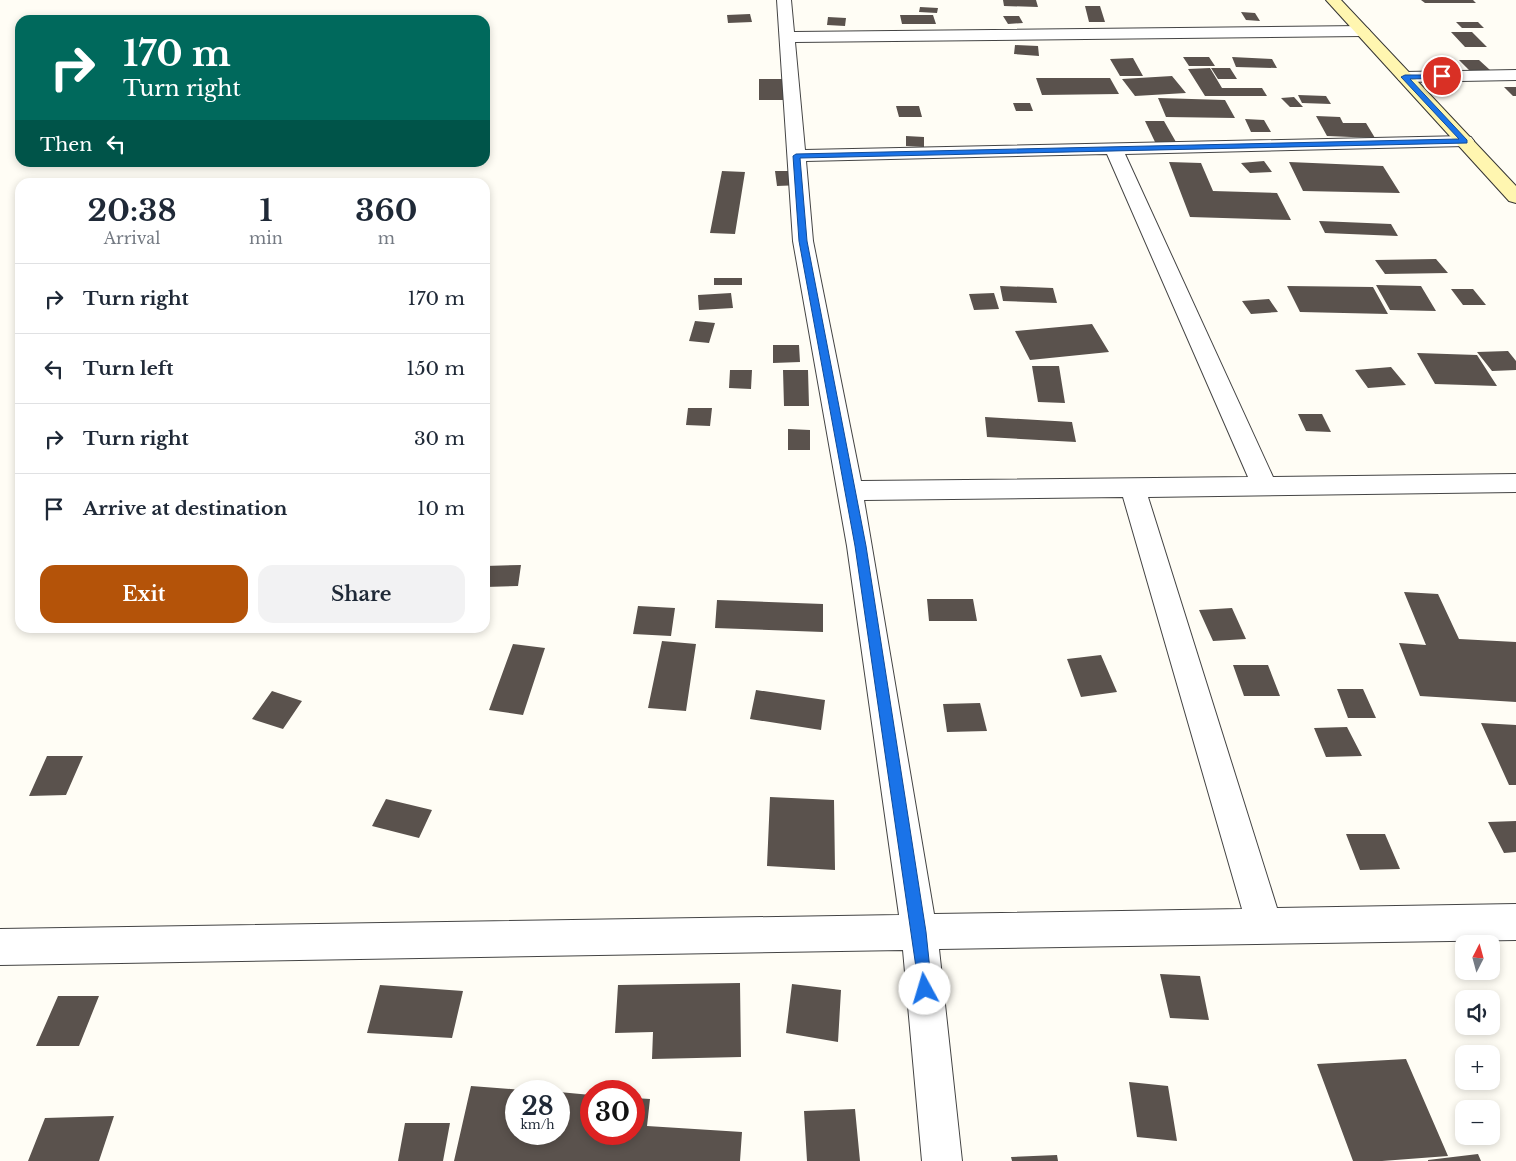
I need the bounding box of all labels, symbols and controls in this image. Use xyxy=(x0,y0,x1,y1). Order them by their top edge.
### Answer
text: 170 m xyxy=(123,32,231,75)
icon: right xyxy=(40,35,105,100)
pin xyxy=(1421,55,1463,97)
icon: arrive xyxy=(1428,62,1456,90)
text: Turn right xyxy=(123,75,241,102)
icon: left xyxy=(102,130,130,158)
text: Then xyxy=(40,133,92,156)
text: 20:38 xyxy=(88,192,176,229)
text: 1 xyxy=(259,192,272,229)
text: 360 xyxy=(355,192,417,229)
text: Arrival xyxy=(104,228,160,248)
text: min xyxy=(249,228,283,248)
text: m xyxy=(378,228,395,248)
icon: right xyxy=(40,285,68,313)
text: Turn right xyxy=(83,287,189,310)
text: 170 m xyxy=(408,287,465,310)
icon: left xyxy=(40,355,68,383)
text: Turn left xyxy=(83,357,174,380)
text: 150 m xyxy=(406,357,465,380)
icon: right xyxy=(40,425,68,453)
text: Turn right xyxy=(83,427,189,450)
text: 30 m xyxy=(414,427,465,450)
icon: arrive xyxy=(40,495,68,523)
text: Arrive at destination xyxy=(83,497,287,520)
text: 10 m xyxy=(417,497,465,520)
button: Exit xyxy=(40,565,248,623)
button: Share xyxy=(258,565,465,623)
north arrow xyxy=(1455,935,1500,980)
map controls xyxy=(1455,935,1500,1145)
position arrow xyxy=(898,962,950,1014)
button: sound xyxy=(1455,990,1500,1035)
button: + xyxy=(1455,1045,1500,1090)
speed limit sign: 30 xyxy=(580,1080,645,1145)
text: 28 xyxy=(521,1091,554,1122)
button: − xyxy=(1455,1100,1500,1145)
text: km/h xyxy=(520,1117,555,1132)

